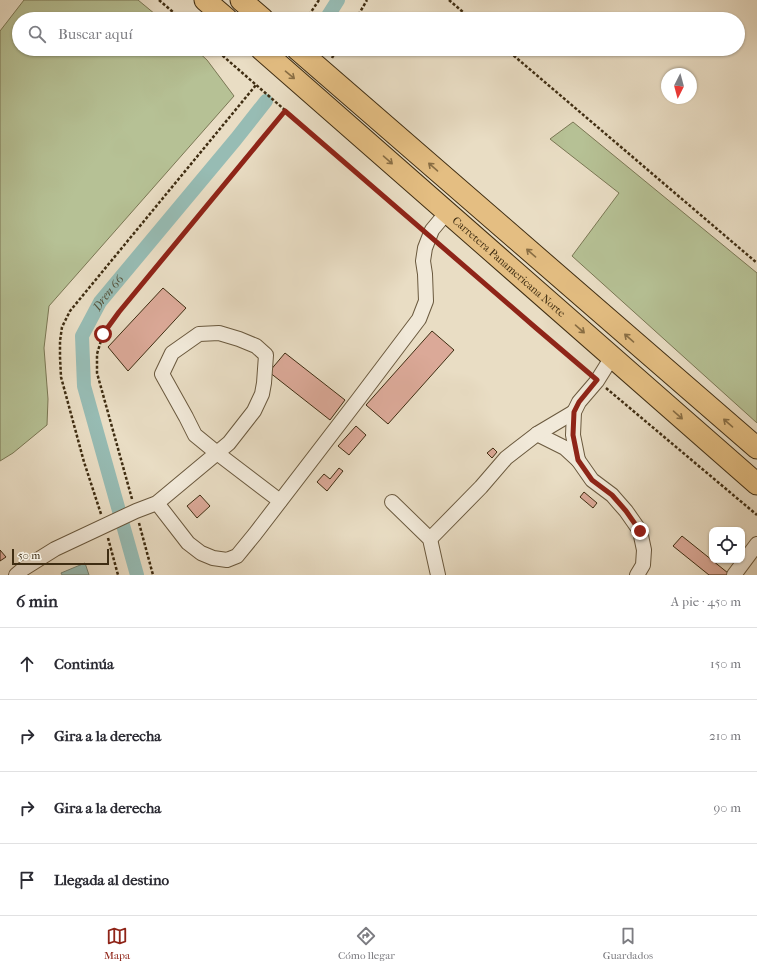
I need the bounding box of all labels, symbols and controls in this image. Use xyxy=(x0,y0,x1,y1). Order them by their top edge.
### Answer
search box xyxy=(12,12,745,56)
icon: search xyxy=(26,23,48,45)
text: Buscar aquí xyxy=(58,25,133,43)
north arrow xyxy=(661,68,697,104)
one-way arrow xyxy=(285,70,296,79)
one-way arrow xyxy=(383,156,393,165)
one-way arrow xyxy=(428,163,438,172)
street label: Carretera Panamericana Norte xyxy=(450,214,568,320)
one-way arrow xyxy=(526,248,536,257)
water label: Dren 66 xyxy=(89,272,127,314)
route start xyxy=(94,325,112,343)
one-way arrow xyxy=(575,325,586,334)
one-way arrow xyxy=(624,333,635,342)
one-way arrow xyxy=(673,410,683,420)
one-way arrow xyxy=(722,418,733,427)
route end xyxy=(631,522,649,540)
map controls xyxy=(709,527,745,563)
button: locate xyxy=(709,527,745,563)
scale bar xyxy=(12,547,109,566)
text: 50 m xyxy=(18,549,40,562)
text: 6 min xyxy=(16,591,58,611)
text: A pie · 450 m xyxy=(671,594,741,609)
icon: ahead xyxy=(16,653,38,675)
text: Continúa xyxy=(54,655,114,673)
text: 150 m xyxy=(710,656,741,671)
icon: right xyxy=(16,725,38,747)
text: Gira a la derecha xyxy=(54,727,161,745)
text: 210 m xyxy=(709,728,741,743)
icon: right xyxy=(16,797,38,819)
text: Gira a la derecha xyxy=(54,799,161,817)
text: 90 m xyxy=(713,800,741,815)
icon: arrive xyxy=(16,869,38,891)
text: Llegada al destino xyxy=(54,871,169,889)
tab: Mapa xyxy=(104,925,130,962)
tab: Cómo llegar xyxy=(338,925,395,962)
tab: Guardados xyxy=(603,925,653,962)

